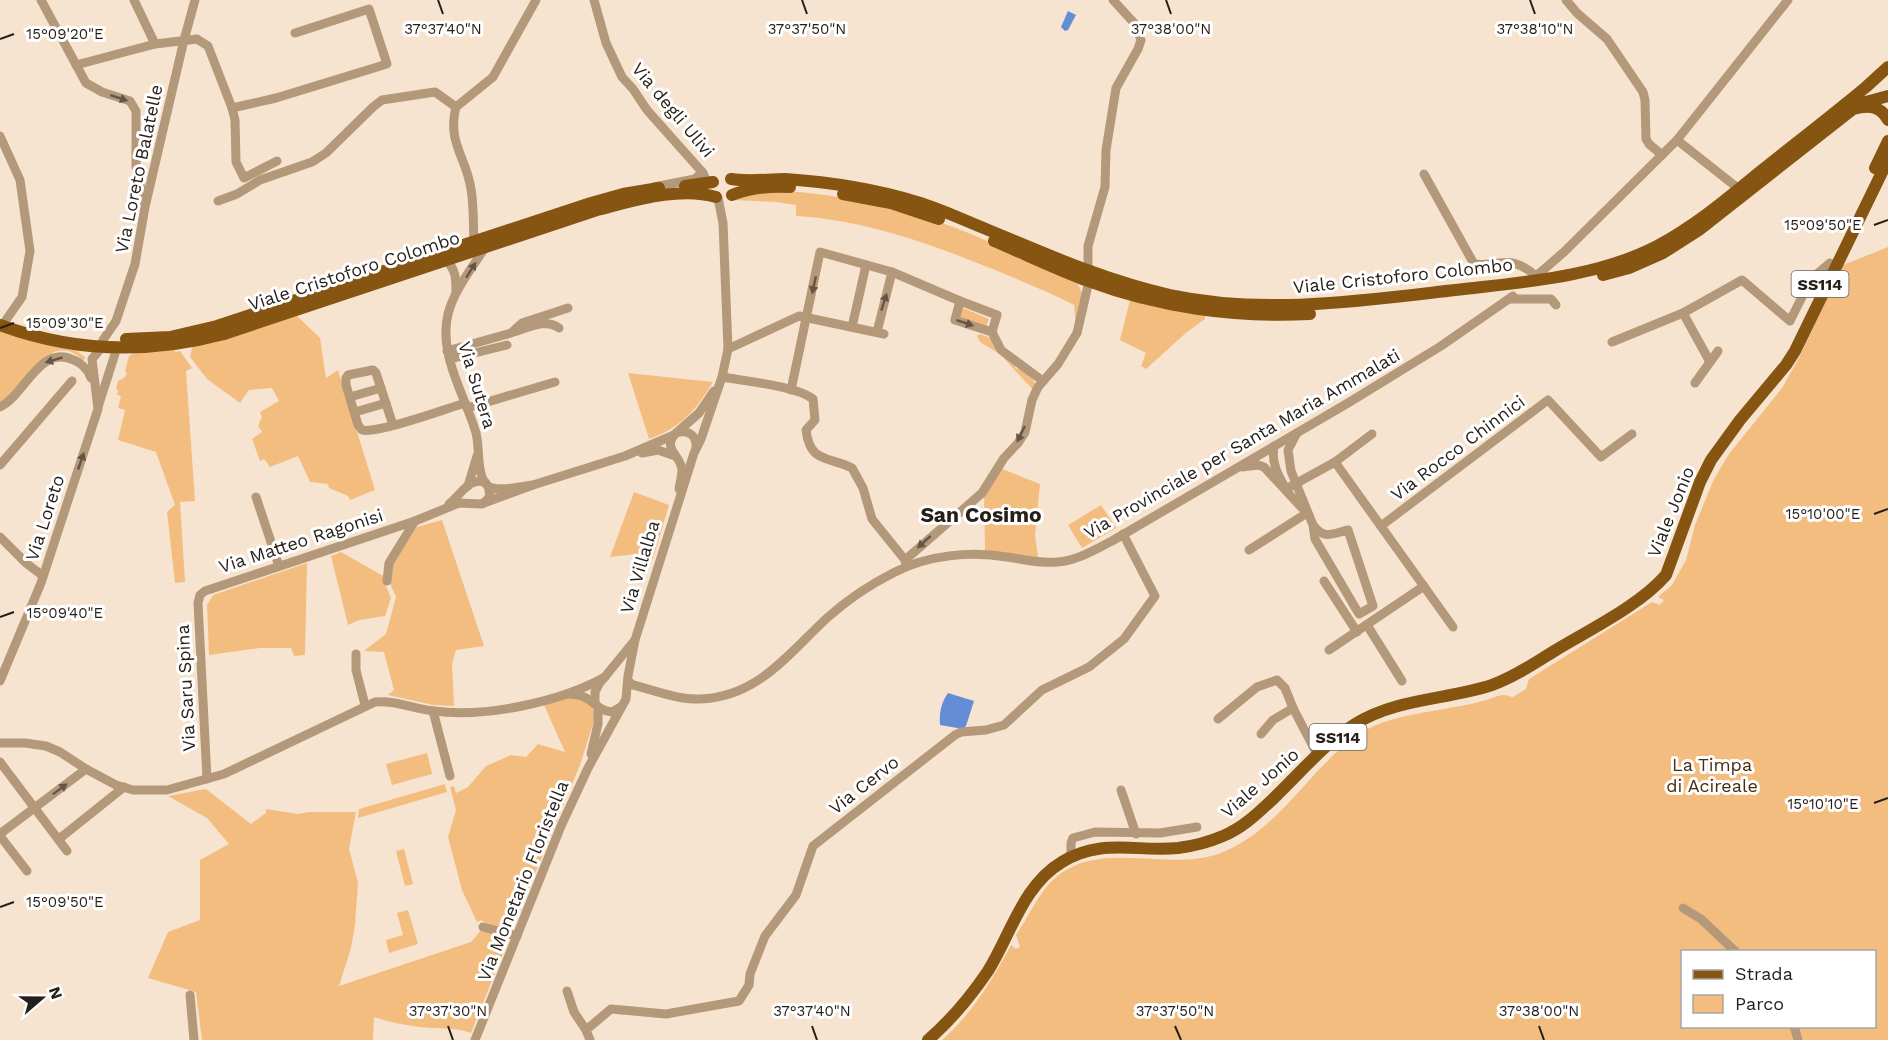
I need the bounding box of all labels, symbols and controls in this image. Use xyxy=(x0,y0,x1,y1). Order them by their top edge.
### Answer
text: 37°37'40"N xyxy=(404,20,482,38)
text: 37°37'50"N xyxy=(768,20,846,38)
text: 37°38'00"N xyxy=(1131,20,1211,38)
text: 37°38'10"N xyxy=(1496,20,1574,38)
text: 15°09'20"E xyxy=(26,25,104,43)
street label: Via degli Ulivi xyxy=(628,58,719,161)
street label: Via Loreto Balatelle xyxy=(110,83,167,255)
one-way arrow xyxy=(111,93,129,103)
text: 15°09'50"E xyxy=(1784,216,1862,234)
street label: Viale Cristoforo Colombo xyxy=(245,226,462,315)
street label: Viale Cristoforo Colombo xyxy=(1292,254,1514,298)
one-way arrow xyxy=(466,262,477,278)
road number: SS114 xyxy=(1792,271,1848,297)
one-way arrow xyxy=(808,275,818,294)
one-way arrow xyxy=(880,293,889,311)
text: 15°09'30"E xyxy=(26,314,104,332)
one-way arrow xyxy=(956,319,974,329)
street label: Via Sutera xyxy=(454,339,501,431)
street label: Via Provinciale per Santa Maria Ammalati xyxy=(1080,344,1403,543)
one-way arrow xyxy=(45,356,63,365)
street label: Via Rocco Chinnici xyxy=(1387,390,1529,505)
one-way arrow xyxy=(1017,426,1026,443)
one-way arrow xyxy=(77,452,87,470)
street label: Viale Jonio xyxy=(1643,463,1698,560)
street label: Via Loreto xyxy=(21,472,68,563)
district label: San Cosimo xyxy=(920,502,1042,527)
street label: Via Matteo Ragonisi xyxy=(216,504,386,577)
text: 15°10'00"E xyxy=(1786,505,1860,523)
street label: Via Villalba xyxy=(615,518,664,616)
one-way arrow xyxy=(917,535,932,549)
text: 15°09'40"E xyxy=(27,604,103,622)
street label: Via Saru Spina xyxy=(172,624,199,752)
road number: SS114 xyxy=(1310,724,1366,750)
street label: Viale Jonio xyxy=(1217,743,1303,822)
street label: Via Cervo xyxy=(825,751,903,818)
park label: La Timpa di Acireale xyxy=(1666,754,1758,796)
street label: Via Monetario Floristella xyxy=(473,777,572,984)
one-way arrow xyxy=(52,783,68,795)
text: 15°10'10"E xyxy=(1788,795,1858,813)
text: 15°09'50"E xyxy=(26,893,104,911)
legend xyxy=(1681,950,1876,1028)
text: Strada xyxy=(1735,963,1793,984)
north arrow xyxy=(12,968,72,1028)
text: N xyxy=(45,984,67,1002)
text: Parco xyxy=(1735,993,1784,1014)
text: 37°37'30"N xyxy=(409,1002,487,1020)
text: 37°37'40"N xyxy=(773,1002,851,1020)
text: 37°37'50"N xyxy=(1136,1002,1214,1020)
text: 37°38'00"N xyxy=(1499,1002,1579,1020)

